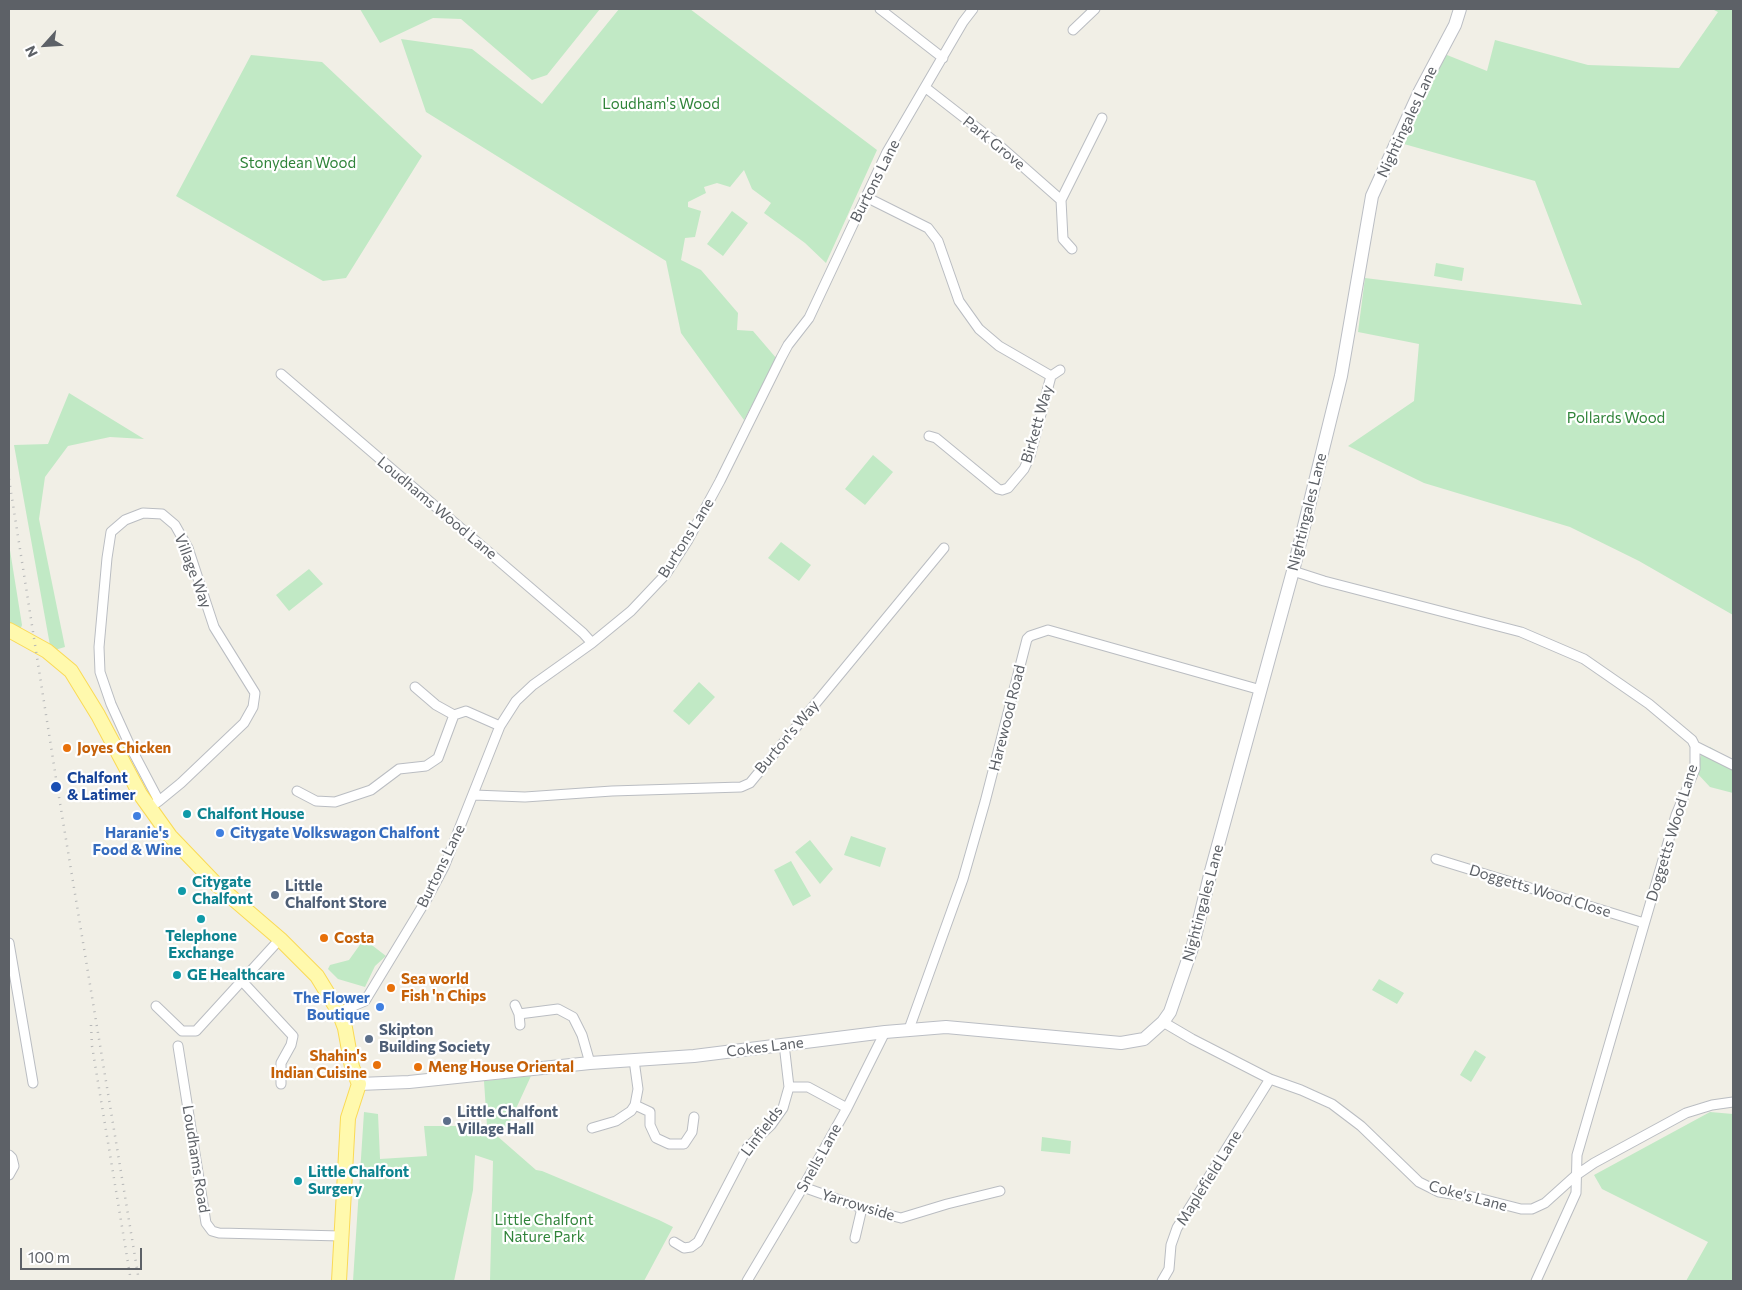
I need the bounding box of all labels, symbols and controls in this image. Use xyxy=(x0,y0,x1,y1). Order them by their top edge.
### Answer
north arrow xyxy=(20,20,70,70)
text: N xyxy=(21,43,41,60)
street label: Nightingales Lane xyxy=(1373,63,1441,181)
park label: Loudham's Wood xyxy=(602,95,720,113)
street label: Park Grove xyxy=(959,112,1029,174)
street label: Burtons Lane xyxy=(846,137,904,225)
park label: Stonydean Wood xyxy=(240,154,356,172)
street label: Birkett Way xyxy=(1017,383,1057,465)
park label: Pollards Wood xyxy=(1567,409,1665,427)
street label: Nightingales Lane xyxy=(1284,451,1330,573)
street label: Loudhams Wood Lane xyxy=(374,453,500,563)
street label: Burtons Lane xyxy=(654,495,718,581)
street label: Village Way xyxy=(171,531,215,611)
street label: Harewood Road xyxy=(985,663,1029,773)
street label: Burton's Way xyxy=(751,697,823,777)
place label: Joyes Chicken xyxy=(77,739,171,757)
marker: Joyes Chicken xyxy=(61,742,73,754)
street label: Doggetts Wood Lane xyxy=(1643,762,1701,904)
place label: Chalfont & Latimer xyxy=(67,769,136,804)
marker: Chalfont & Latimer xyxy=(49,780,63,794)
place label: Chalfont House xyxy=(197,805,304,823)
marker: Chalfont House xyxy=(181,808,193,820)
marker: Haranie's Food & Wine xyxy=(131,810,143,822)
street label: Burtons Lane xyxy=(413,821,469,911)
place label: Haranie's Food & Wine xyxy=(93,824,181,859)
place label: Citygate Volkswagon Chalfont xyxy=(230,824,440,842)
marker: Citygate Volkswagon Chalfont xyxy=(214,827,226,839)
street label: Nightingales Lane xyxy=(1179,842,1227,964)
street label: Doggetts Wood Close xyxy=(1467,861,1613,921)
place label: Citygate Chalfont xyxy=(192,873,253,908)
place label: Little Chalfont Store xyxy=(285,877,387,912)
marker: Citygate Chalfont xyxy=(176,885,188,897)
marker: Little Chalfont Store xyxy=(269,889,281,901)
marker: Telephone Exchange xyxy=(195,913,207,925)
place label: Telephone Exchange xyxy=(165,927,237,962)
place label: Costa xyxy=(334,929,374,947)
marker: Costa xyxy=(318,932,330,944)
place label: GE Healthcare xyxy=(187,966,285,984)
marker: GE Healthcare xyxy=(171,969,183,981)
place label: Sea world Fish 'n Chips xyxy=(401,970,486,1005)
marker: Sea world Fish 'n Chips xyxy=(385,982,397,994)
place label: The Flower Boutique xyxy=(293,989,370,1024)
marker: The Flower Boutique xyxy=(374,1001,386,1013)
place label: Skipton Building Society xyxy=(379,1021,490,1056)
marker: Skipton Building Society xyxy=(363,1033,375,1045)
street label: Cokes Lane xyxy=(725,1033,805,1061)
place label: Shahin's Indian Cuisine xyxy=(270,1047,367,1082)
place label: Meng House Oriental xyxy=(428,1058,574,1076)
marker: Shahin's Indian Cuisine xyxy=(371,1059,383,1071)
marker: Meng House Oriental xyxy=(412,1061,424,1073)
street label: Linfields xyxy=(737,1102,787,1160)
place label: Little Chalfont Village Hall xyxy=(457,1103,558,1138)
street label: Loudhams Road xyxy=(179,1104,213,1214)
marker: Little Chalfont Village Hall xyxy=(441,1115,453,1127)
street label: Snells Lane xyxy=(793,1121,845,1195)
street label: Maplefield Lane xyxy=(1173,1127,1245,1229)
place label: Little Chalfont Surgery xyxy=(308,1163,409,1198)
marker: Little Chalfont Surgery xyxy=(292,1175,304,1187)
street label: Coke's Lane xyxy=(1427,1177,1509,1215)
street label: Yarrowside xyxy=(819,1185,897,1225)
park label: Little Chalfont Nature Park xyxy=(494,1211,594,1246)
scale bar xyxy=(22,1238,145,1270)
text: 100 m xyxy=(28,1248,70,1266)

